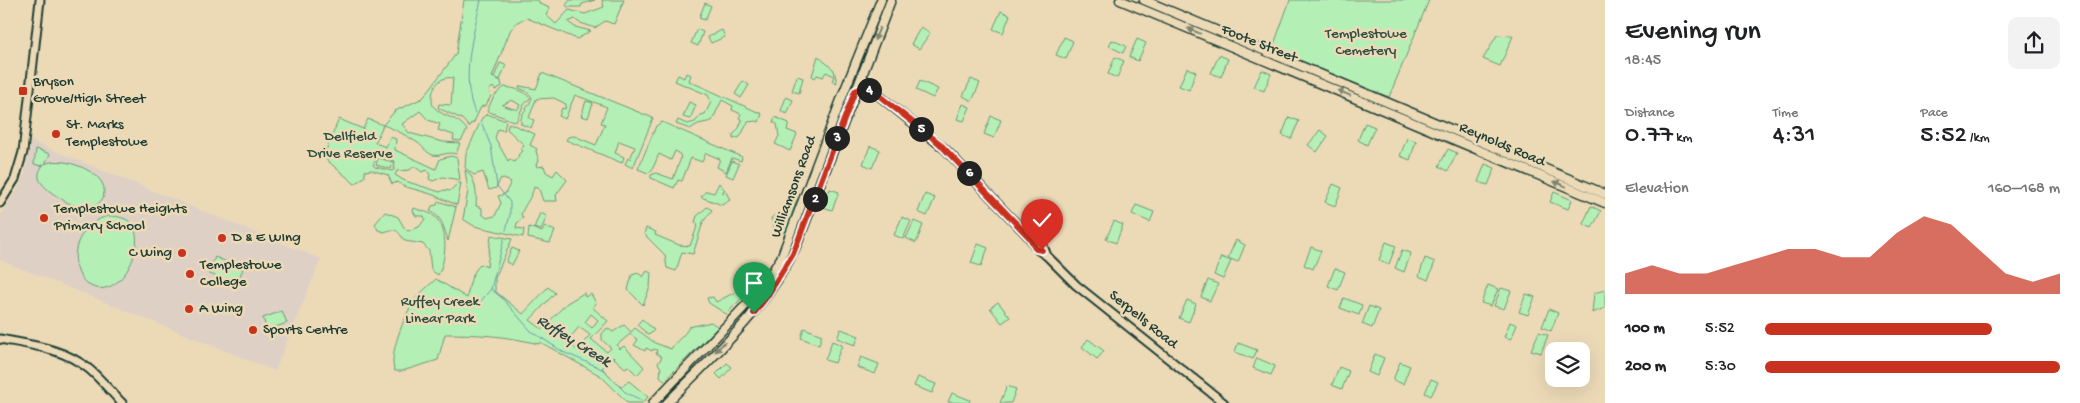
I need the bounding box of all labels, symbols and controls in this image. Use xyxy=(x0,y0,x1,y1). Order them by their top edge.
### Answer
text: Evening run xyxy=(1625,16,1761,49)
button: share xyxy=(2008,17,2060,69)
street label: Foote Street xyxy=(1217,20,1302,68)
park label: Templestowe Cemetery xyxy=(1324,25,1407,60)
one-way arrow xyxy=(873,27,881,42)
one-way arrow xyxy=(1187,27,1201,35)
text: 18:45 xyxy=(1625,52,1661,71)
place label: Bryson Grove/High Street xyxy=(32,73,147,108)
pin: 4 xyxy=(856,78,882,102)
text: 4 xyxy=(866,82,873,99)
marker: Bryson Grove/High Street xyxy=(17,85,29,97)
one-way arrow xyxy=(1337,89,1351,97)
text: Distance xyxy=(1625,105,1674,122)
text: Time xyxy=(1773,105,1798,122)
text: Pace xyxy=(1920,105,1948,122)
place label: St. Marks Templestowe xyxy=(65,116,148,151)
pin: 5 xyxy=(908,116,934,142)
street label: Reynolds Road xyxy=(1456,119,1549,172)
text: 5 xyxy=(918,121,925,138)
text: 0.77 xyxy=(1625,122,1673,151)
text: 4:31 xyxy=(1773,122,1815,151)
text: 5:52 xyxy=(1920,122,1967,151)
pin: 3 xyxy=(824,126,850,150)
marker: St. Marks Templestowe xyxy=(50,128,62,140)
park label: Dellfield Drive Reserve xyxy=(307,128,393,163)
text: 3 xyxy=(834,130,841,147)
text: km xyxy=(1673,130,1693,147)
text: /km xyxy=(1967,130,1990,147)
street label: Williamsons Road xyxy=(767,132,821,240)
pin: 6 xyxy=(956,160,982,186)
text: 6 xyxy=(966,165,973,182)
one-way arrow xyxy=(1553,180,1567,188)
text: Elevation xyxy=(1625,180,1689,199)
text: 160–168 m xyxy=(1988,180,2060,199)
pin: 2 xyxy=(802,186,828,212)
text: 2 xyxy=(812,191,819,208)
pin xyxy=(1021,199,1063,250)
place label: Templestowe Heights Primary School xyxy=(53,200,187,235)
icon: check xyxy=(1028,206,1056,234)
marker: Templestowe Heights Primary School xyxy=(38,212,50,224)
place label: D & E WIng xyxy=(231,229,301,247)
marker: D & E WIng xyxy=(216,232,228,244)
place label: C Wing xyxy=(129,244,172,262)
marker: C Wing xyxy=(176,247,188,259)
place label: Templestowe College xyxy=(199,256,282,291)
pin xyxy=(733,262,775,313)
marker: Templestowe College xyxy=(184,268,196,280)
icon: arrive xyxy=(740,269,768,297)
street label: Serpells Road xyxy=(1105,287,1182,354)
park label: Ruffey Creek Linear Park xyxy=(401,293,480,328)
place label: A Wing xyxy=(199,300,243,318)
marker: A Wing xyxy=(183,303,195,315)
water label: Ruffey Creek xyxy=(533,312,615,373)
text: 100 m xyxy=(1625,320,1665,339)
text: 5:52 xyxy=(1705,320,1735,339)
place label: Sports Centre xyxy=(263,321,348,339)
marker: Sports Centre xyxy=(247,324,259,336)
one-way arrow xyxy=(714,341,726,353)
map controls xyxy=(1545,342,1590,387)
button: layers xyxy=(1545,342,1590,387)
text: 200 m xyxy=(1625,358,1666,377)
text: 5:30 xyxy=(1705,358,1736,377)

